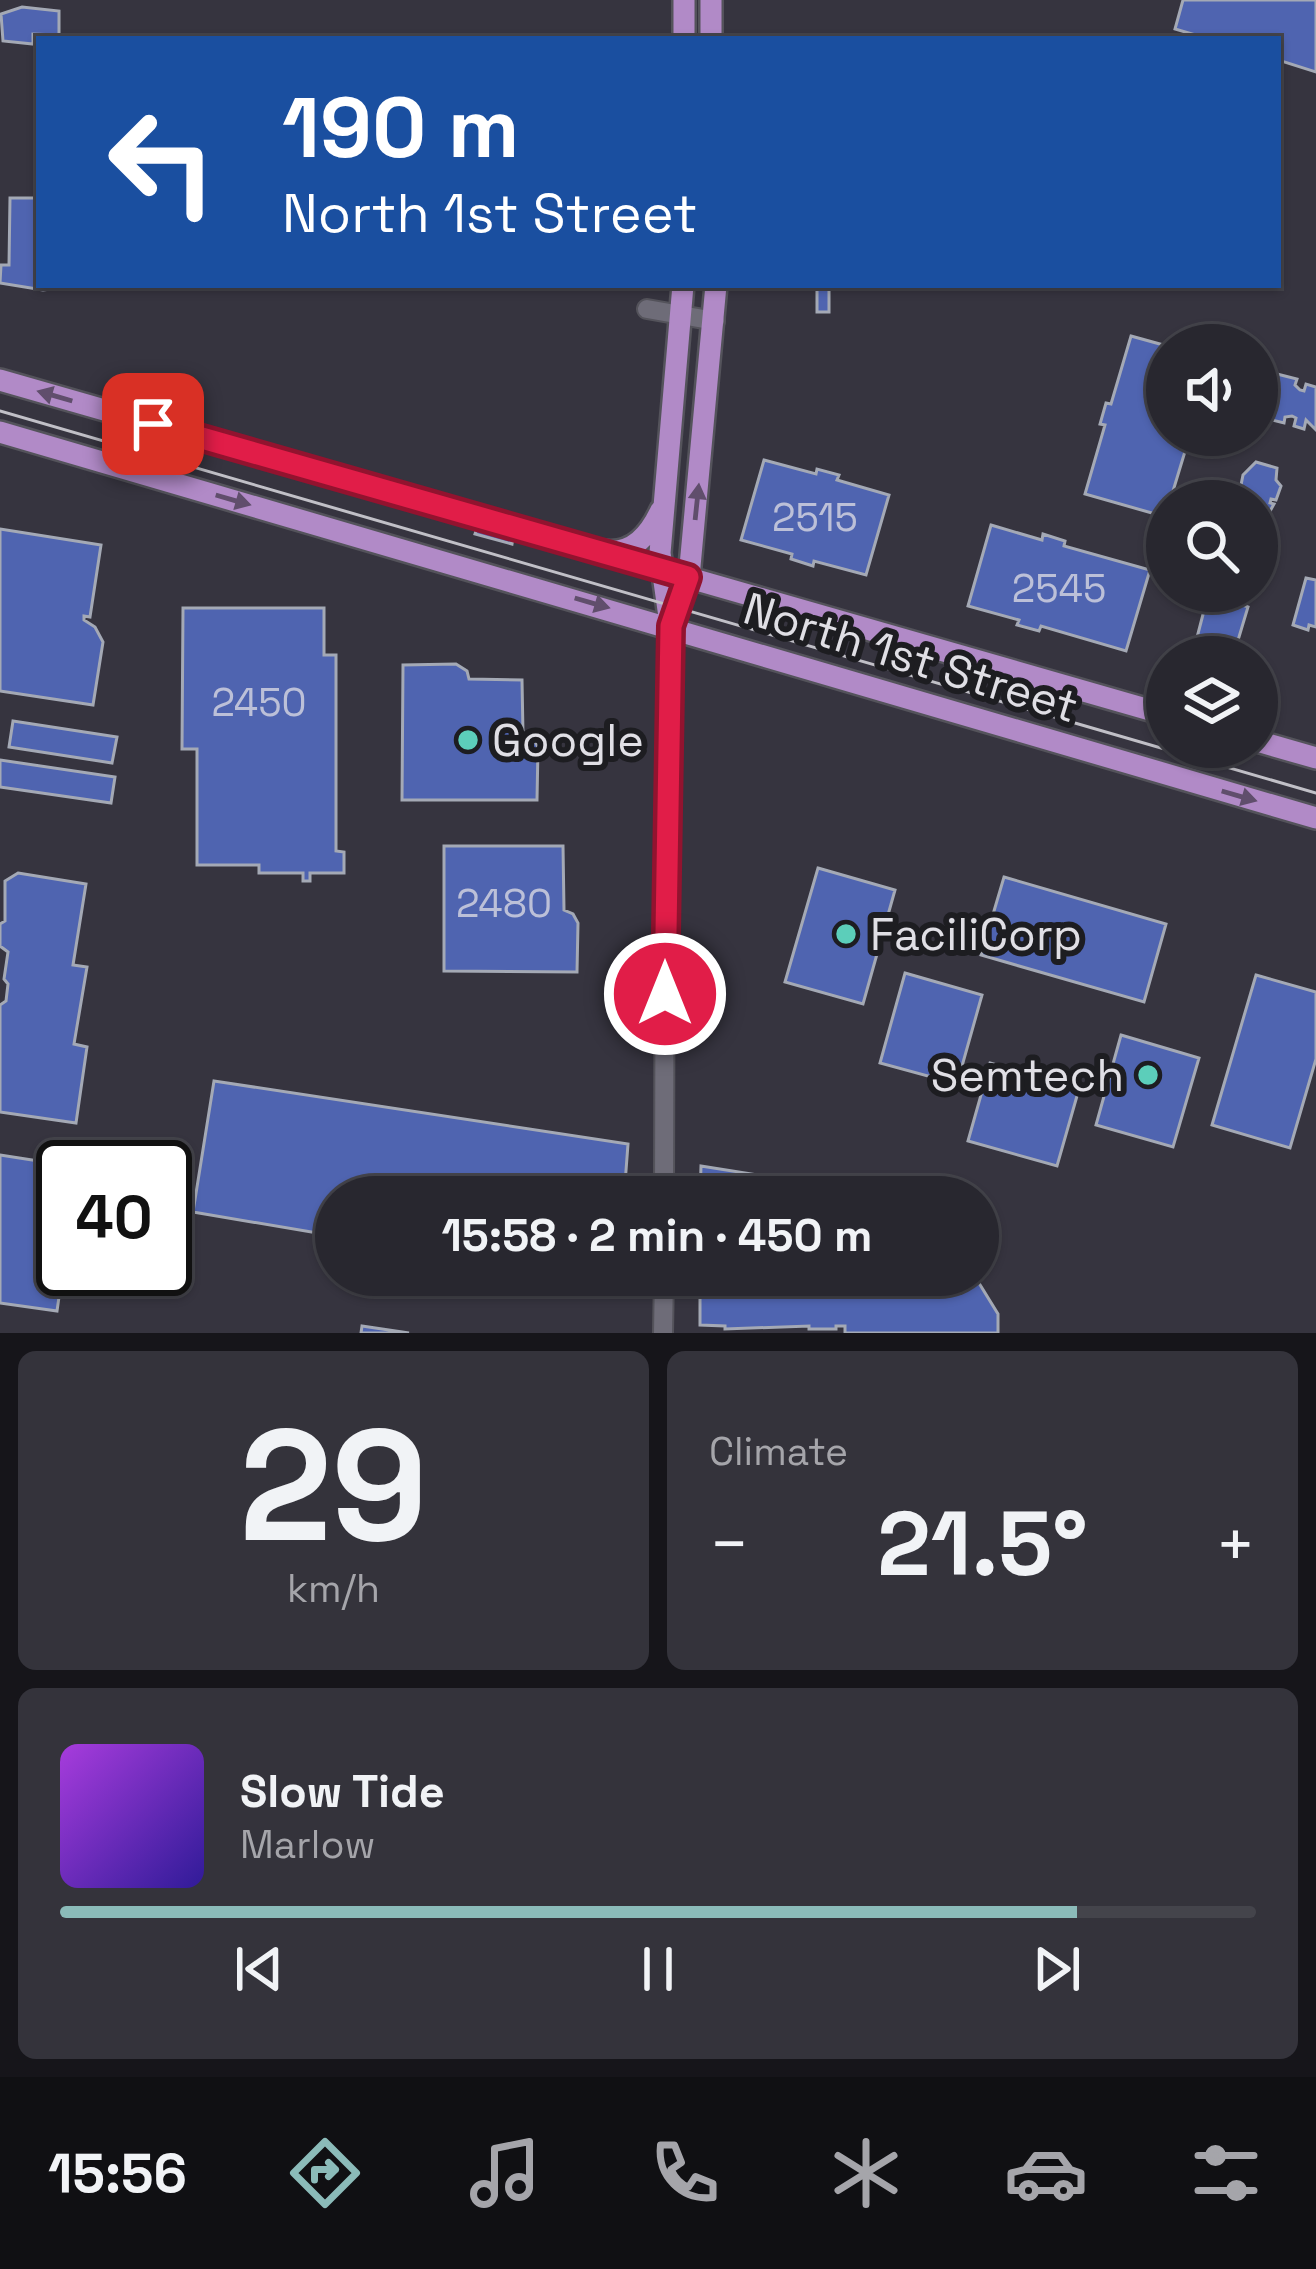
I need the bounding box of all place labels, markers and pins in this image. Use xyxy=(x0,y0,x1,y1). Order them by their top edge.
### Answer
pin xyxy=(102,373,204,475)
place label: Google xyxy=(492,712,644,769)
marker: Google xyxy=(455,727,481,753)
place label: FaciliCorp xyxy=(870,906,1082,963)
marker: FaciliCorp xyxy=(833,921,859,947)
place label: Semtech xyxy=(931,1047,1124,1104)
marker: Semtech xyxy=(1135,1062,1161,1088)

